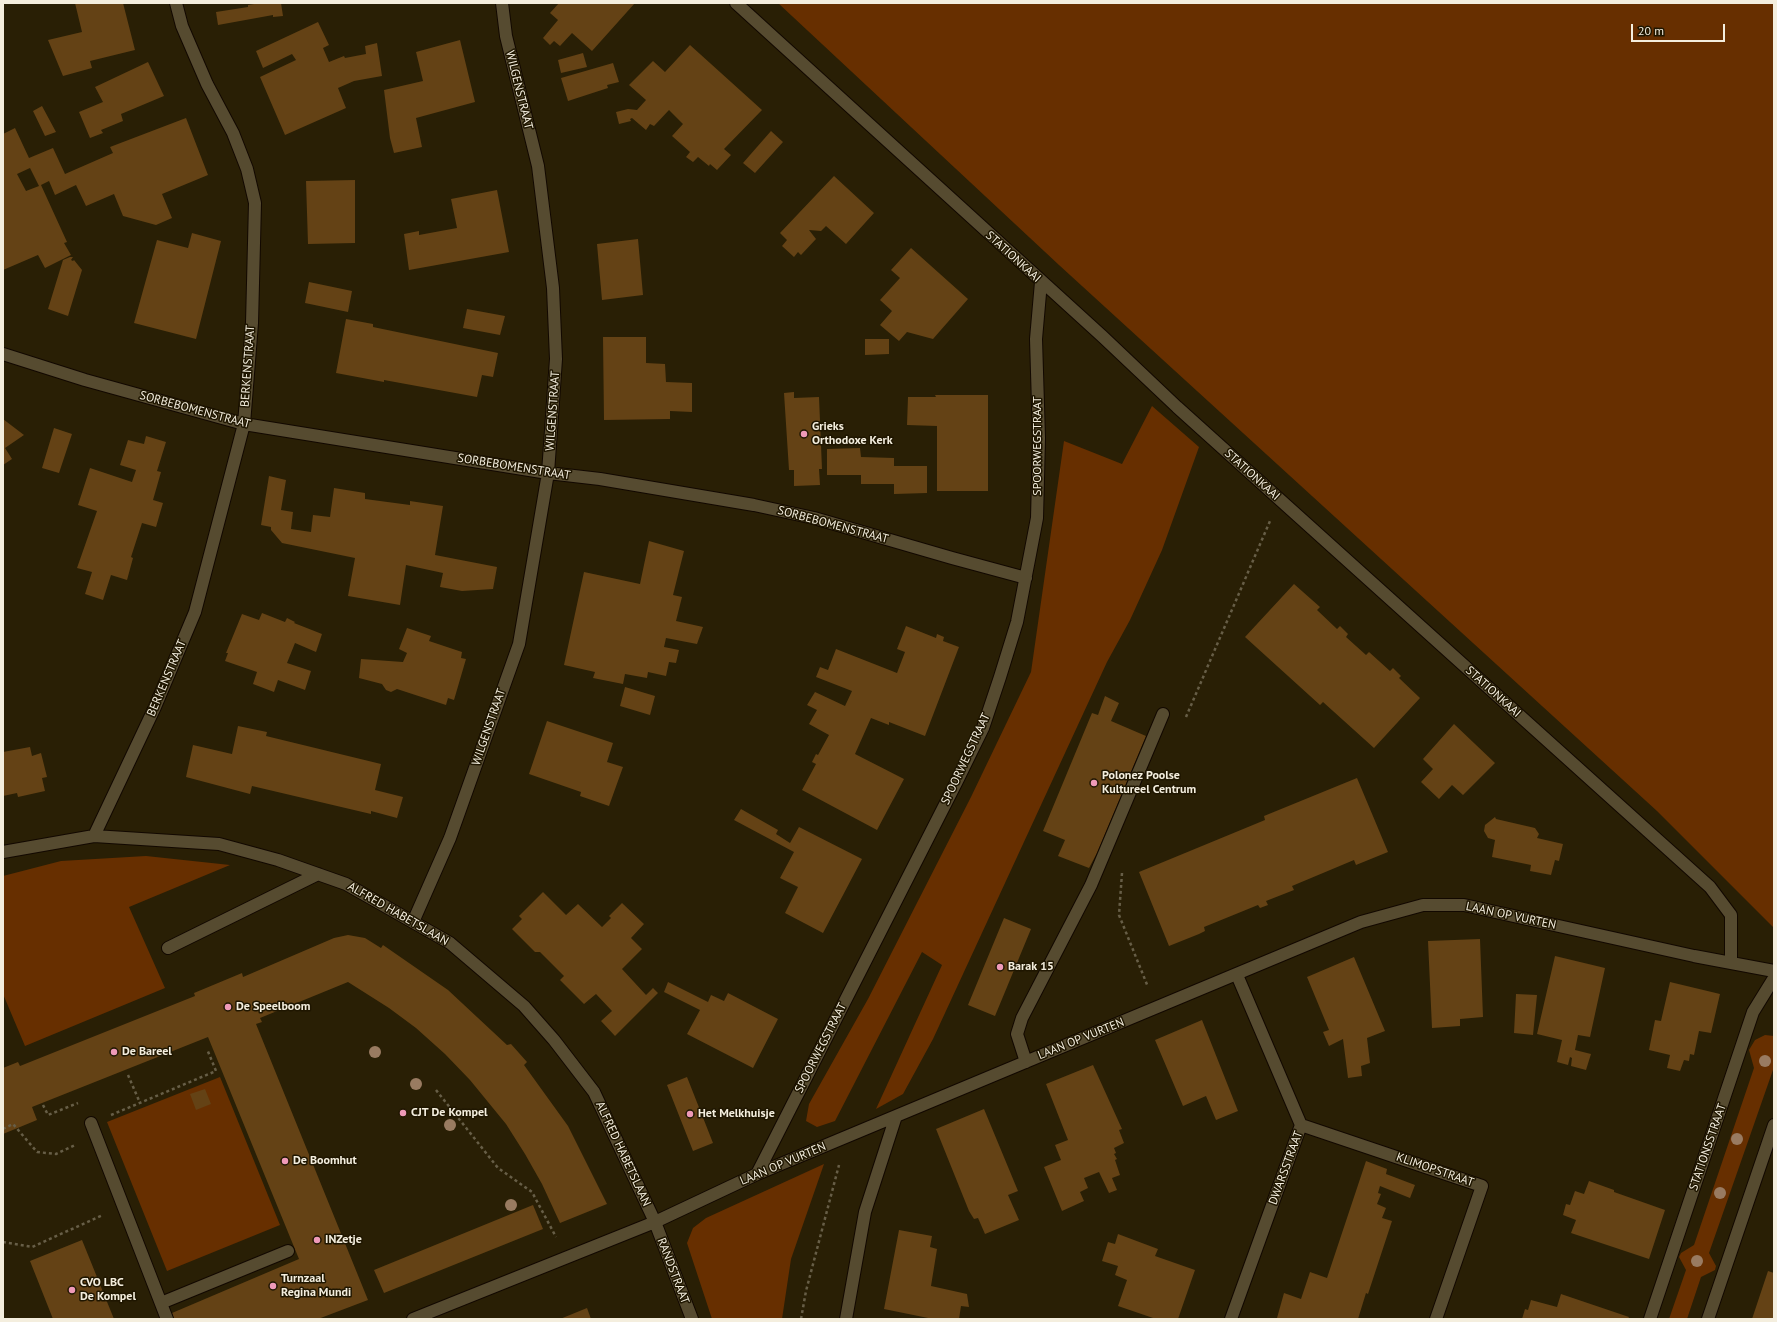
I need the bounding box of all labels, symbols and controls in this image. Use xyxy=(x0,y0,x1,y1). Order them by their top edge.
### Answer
scale bar xyxy=(1633,16,1727,42)
text: 20 m xyxy=(1638,23,1664,38)
street label: WILGENSTRAAT xyxy=(502,49,536,131)
street label: STATIONKAAI xyxy=(982,228,1044,286)
street label: BERKENSTRAAT xyxy=(238,325,258,407)
street label: WILGENSTRAAT xyxy=(543,370,563,452)
street label: SORBEBOMENSTRAAT xyxy=(138,388,252,432)
street label: SPOORWEGSTRAAT xyxy=(1031,396,1045,496)
place label: Grieks Orthodoxe Kerk xyxy=(812,420,893,448)
marker: Grieks Orthodoxe Kerk xyxy=(799,429,809,439)
street label: STATIONKAAI xyxy=(1221,446,1283,504)
street label: SORBEBOMENSTRAAT xyxy=(457,451,571,483)
street label: SORBEBOMENSTRAAT xyxy=(776,503,890,547)
street label: BERKENSTRAAT xyxy=(144,637,190,719)
street label: STATIONKAAI xyxy=(1462,663,1524,721)
street label: WILGENSTRAAT xyxy=(469,687,509,767)
street label: SPOORWEGSTRAAT xyxy=(938,711,994,807)
place label: Polonez Poolse Kultureel Centrum xyxy=(1102,769,1196,797)
marker: Polonez Poolse Kultureel Centrum xyxy=(1089,778,1099,788)
street label: ALFRED HABETSLAAN xyxy=(345,879,451,949)
street label: LAAN OP VURTEN xyxy=(1465,899,1557,933)
place label: Barak 15 xyxy=(1008,960,1054,974)
marker: Barak 15 xyxy=(995,962,1005,972)
place label: De Speelboom xyxy=(236,1000,310,1014)
street label: SPOORWEGSTRAAT xyxy=(792,1000,850,1096)
marker: De Speelboom xyxy=(223,1002,233,1012)
street label: LAAN OP VURTEN xyxy=(1036,1015,1126,1063)
place label: De Bareel xyxy=(122,1045,172,1059)
marker: De Bareel xyxy=(109,1047,119,1057)
street label: ALFRED HABETSLAAN xyxy=(592,1099,654,1209)
street label: STATIONSSTRAAT xyxy=(1686,1102,1730,1192)
place label: CJT De Kompel xyxy=(411,1106,488,1120)
place label: Het Melkhuisje xyxy=(698,1107,775,1121)
marker: CJT De Kompel xyxy=(398,1108,408,1118)
marker: Het Melkhuisje xyxy=(685,1109,695,1119)
street label: DWARSSTRAAT xyxy=(1266,1129,1306,1207)
street label: LAAN OP VURTEN xyxy=(738,1139,828,1189)
street label: KLIMOPSTRAAT xyxy=(1394,1150,1476,1190)
place label: De Boomhut xyxy=(293,1154,357,1168)
marker: De Boomhut xyxy=(280,1156,290,1166)
place label: INZetje xyxy=(325,1233,362,1247)
marker: INZetje xyxy=(312,1235,322,1245)
street label: RANDSTRAAT xyxy=(654,1236,692,1306)
place label: Turnzaal Regina Mundi xyxy=(281,1272,351,1300)
place label: CVO LBC De Kompel xyxy=(80,1276,136,1304)
marker: Turnzaal Regina Mundi xyxy=(268,1281,278,1291)
marker: CVO LBC De Kompel xyxy=(67,1285,77,1295)

